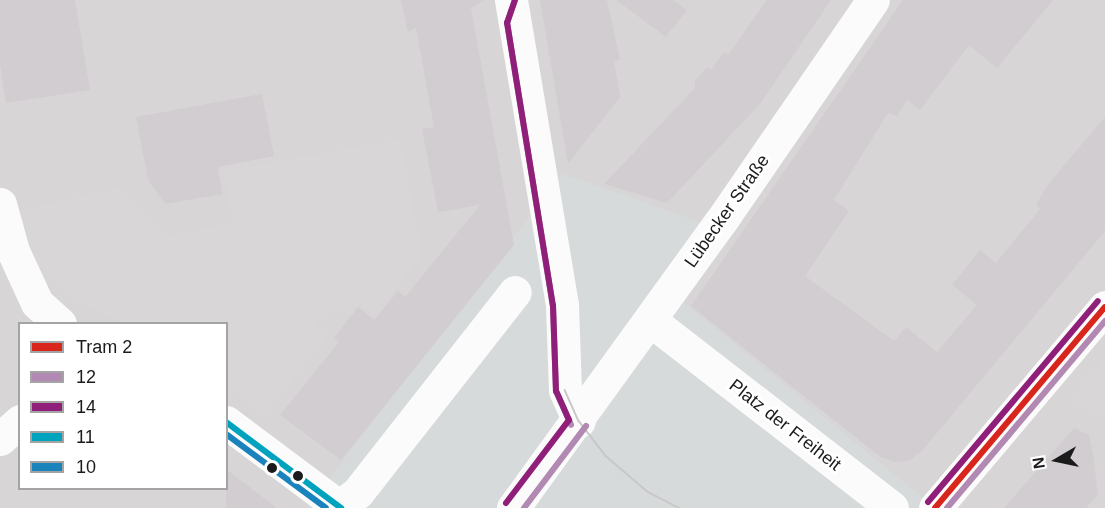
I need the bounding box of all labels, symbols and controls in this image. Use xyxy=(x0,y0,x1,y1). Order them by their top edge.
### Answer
street label: Lübecker Straße xyxy=(680,150,774,272)
legend xyxy=(18,322,228,490)
text: Tram 2 xyxy=(76,337,132,357)
text: 12 xyxy=(76,367,96,387)
street label: Platz der Freiheit xyxy=(725,375,845,475)
text: 14 xyxy=(76,397,96,417)
text: 11 xyxy=(76,427,95,447)
north arrow xyxy=(1027,430,1087,490)
text: N xyxy=(1029,456,1048,470)
text: 10 xyxy=(76,457,96,477)
unlabelled marker xyxy=(266,462,278,474)
unlabelled marker xyxy=(292,470,304,482)

